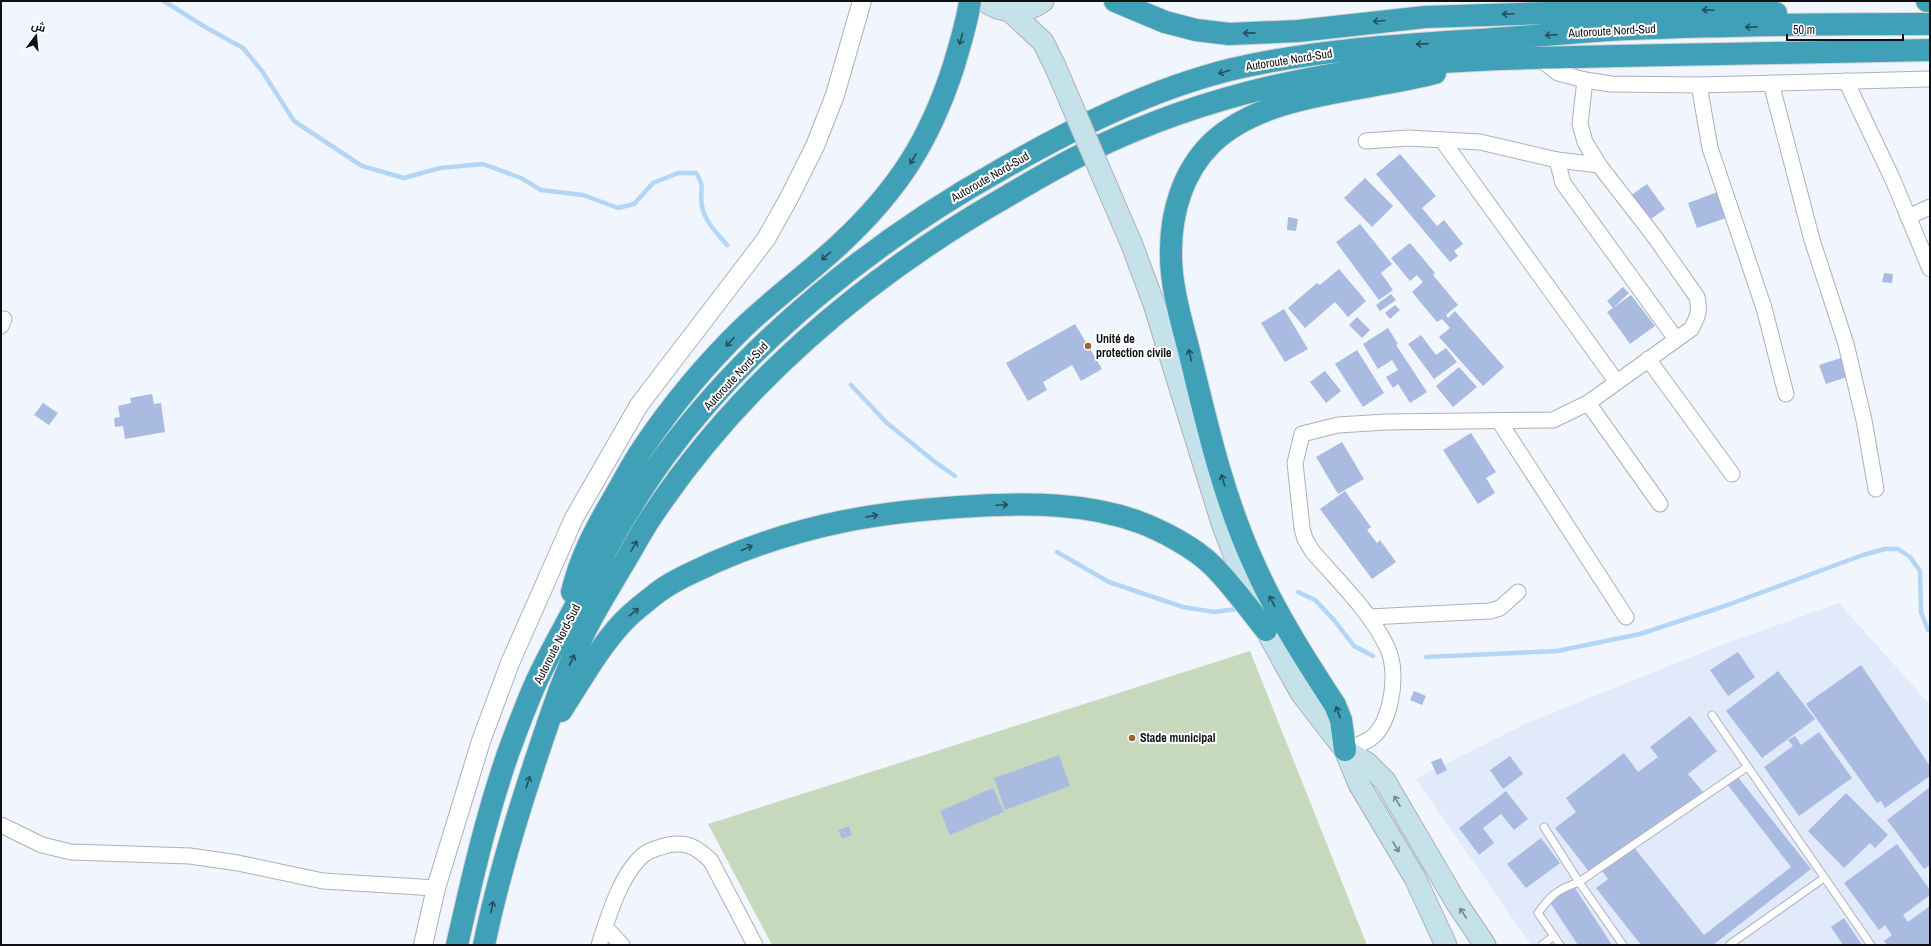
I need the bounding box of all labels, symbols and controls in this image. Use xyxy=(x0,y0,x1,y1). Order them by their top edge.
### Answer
one-way arrow xyxy=(1702,6,1715,14)
one-way arrow xyxy=(1502,10,1515,18)
north arrow xyxy=(16,16,56,56)
scale bar xyxy=(1787,16,1903,42)
text: ش xyxy=(30,18,47,35)
one-way arrow xyxy=(1373,18,1386,25)
street label: Autoroute Nord-Sud xyxy=(1567,21,1656,41)
text: 50 m xyxy=(1793,22,1815,38)
one-way arrow xyxy=(1745,23,1758,31)
one-way arrow xyxy=(1243,30,1256,37)
one-way arrow xyxy=(1545,31,1558,38)
one-way arrow xyxy=(957,32,964,45)
one-way arrow xyxy=(1416,40,1429,47)
street label: Autoroute Nord-Sud xyxy=(1244,45,1333,75)
one-way arrow xyxy=(1217,69,1230,76)
street label: Autoroute Nord-Sud xyxy=(947,148,1032,206)
one-way arrow xyxy=(908,153,916,165)
one-way arrow xyxy=(821,251,832,260)
place label: Unité de protection civile xyxy=(1096,331,1172,361)
one-way arrow xyxy=(725,337,734,347)
street label: Autoroute Nord-Sud xyxy=(700,339,772,414)
marker: Unité de protection civile xyxy=(1083,341,1093,351)
one-way arrow xyxy=(1186,349,1193,362)
one-way arrow xyxy=(1219,474,1226,487)
one-way arrow xyxy=(995,501,1008,508)
one-way arrow xyxy=(865,511,878,519)
one-way arrow xyxy=(631,540,639,552)
one-way arrow xyxy=(740,544,752,552)
one-way arrow xyxy=(1268,595,1275,607)
street label: Autoroute Nord-Sud xyxy=(530,601,584,688)
one-way arrow xyxy=(629,607,640,616)
one-way arrow xyxy=(569,654,576,666)
one-way arrow xyxy=(1334,707,1342,719)
place label: Stade municipal xyxy=(1140,730,1216,746)
marker: Stade municipal xyxy=(1127,733,1137,743)
one-way arrow xyxy=(525,776,532,789)
one-way arrow xyxy=(1392,795,1400,807)
one-way arrow xyxy=(1393,841,1401,853)
one-way arrow xyxy=(488,901,496,914)
one-way arrow xyxy=(1459,908,1467,919)

